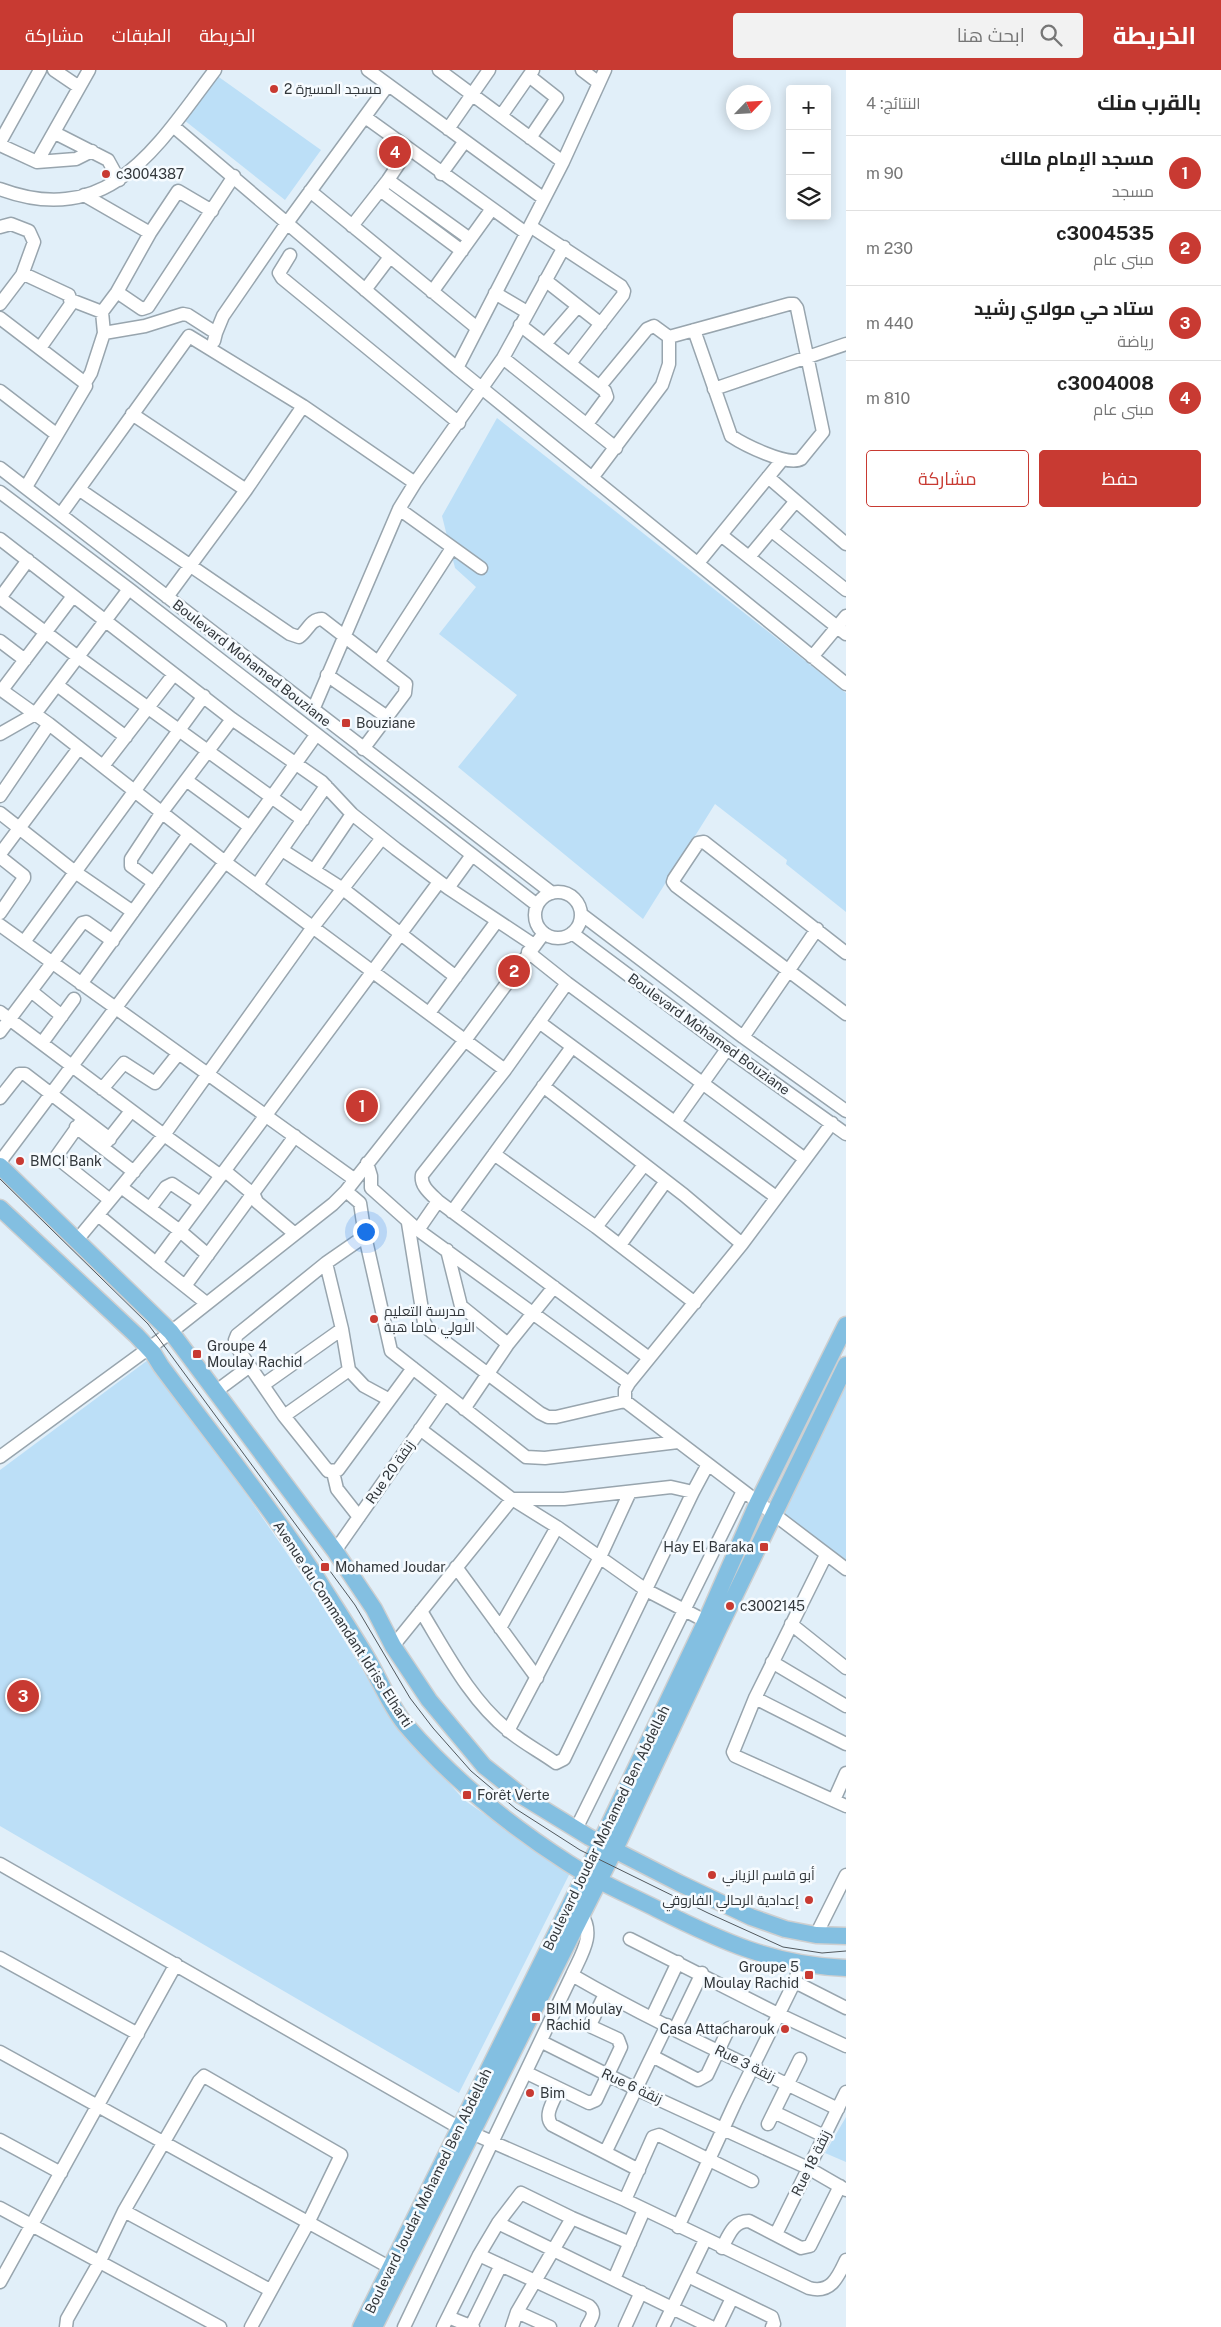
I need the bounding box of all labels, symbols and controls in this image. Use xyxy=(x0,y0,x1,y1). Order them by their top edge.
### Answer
search box xyxy=(733,13,1083,58)
icon: search xyxy=(1037,21,1065,49)
text: الخريطة xyxy=(1113,21,1196,49)
text: ابحث هنا xyxy=(957,24,1025,46)
text: مشاركة xyxy=(25,25,84,46)
text: الطبقات xyxy=(112,25,171,46)
text: الخريطة xyxy=(199,25,256,46)
place label: مسجد المسيرة 2 xyxy=(284,81,382,97)
marker: مسجد المسيرة 2 xyxy=(268,83,280,95)
north arrow xyxy=(726,85,771,130)
map controls xyxy=(786,85,831,220)
button: + xyxy=(786,85,831,130)
text: بالقرب منك xyxy=(1097,90,1201,115)
text: النتائج: 4 xyxy=(866,94,921,113)
button: − xyxy=(786,130,831,175)
pin: 4 xyxy=(379,133,411,171)
text: مسجد الإمام مالك xyxy=(1000,147,1154,169)
text: 90 m xyxy=(866,164,903,183)
text: 1 xyxy=(1182,164,1188,183)
place label: c3004387 xyxy=(116,166,184,182)
marker: c3004387 xyxy=(100,168,112,180)
button: layers xyxy=(786,175,831,220)
text: مسجد xyxy=(1112,182,1154,201)
text: c3004535 xyxy=(1056,222,1154,244)
text: 230 m xyxy=(866,239,913,258)
text: 2 xyxy=(1180,239,1190,258)
text: مبنى عام xyxy=(1093,250,1154,269)
text: ستاد حي مولاي رشيد xyxy=(974,297,1154,319)
text: 440 m xyxy=(866,314,914,333)
text: 3 xyxy=(1180,314,1190,333)
text: رياضة xyxy=(1117,332,1154,351)
text: c3004008 xyxy=(1057,372,1154,394)
text: 810 m xyxy=(866,389,910,408)
text: 4 xyxy=(1180,389,1190,408)
text: مبنى عام xyxy=(1093,400,1154,419)
button: مشاركة xyxy=(866,450,1029,507)
button: حفظ xyxy=(1039,450,1201,507)
street label: Boulevard Mohamed Bouziane xyxy=(170,596,334,730)
place label: Bouziane xyxy=(356,715,415,731)
marker: Bouziane xyxy=(340,717,352,729)
pin: 2 xyxy=(498,952,530,990)
street label: Boulevard Mohamed Bouziane xyxy=(625,970,793,1098)
pin: 1 xyxy=(346,1087,378,1125)
place label: BMCI Bank xyxy=(30,1153,102,1169)
marker: BMCI Bank xyxy=(14,1155,26,1167)
your location xyxy=(353,1219,379,1245)
place label: مدرسة التعليم الاولي ماما هبة xyxy=(384,1303,475,1339)
marker: مدرسة التعليم الاولي ماما هبة xyxy=(368,1313,380,1325)
place label: Groupe 4 Moulay Rachid xyxy=(207,1338,302,1370)
marker: Groupe 4 Moulay Rachid xyxy=(191,1348,203,1360)
street label: Rue 20 زنقة xyxy=(362,1437,418,1507)
street label: Avenue du Commandant Idriss Elharti xyxy=(270,1518,416,1730)
place label: Hay El Baraka xyxy=(663,1539,754,1555)
marker: Hay El Baraka xyxy=(758,1541,770,1553)
place label: Mohamed Joudar xyxy=(335,1559,446,1575)
marker: Mohamed Joudar xyxy=(319,1561,331,1573)
place label: c3002145 xyxy=(740,1598,805,1614)
marker: c3002145 xyxy=(724,1600,736,1612)
pin: 3 xyxy=(7,1677,39,1715)
street label: Boulevard Joudar Mohamed Ben Abdellah xyxy=(539,1703,673,1953)
place label: Forêt Verte xyxy=(477,1787,550,1803)
marker: Forêt Verte xyxy=(461,1789,473,1801)
place label: أبو قاسم الزياني xyxy=(722,1866,815,1887)
marker: أبو قاسم الزياني xyxy=(706,1869,718,1881)
place label: إعدادية الرحالي الفاروقي xyxy=(662,1892,799,1912)
marker: إعدادية الرحالي الفاروقي xyxy=(803,1894,815,1906)
place label: Groupe 5 Moulay Rachid xyxy=(704,1959,799,1991)
marker: Groupe 5 Moulay Rachid xyxy=(803,1969,815,1981)
place label: BIM Moulay Rachid xyxy=(546,2001,623,2033)
marker: BIM Moulay Rachid xyxy=(530,2011,542,2023)
place label: Casa Attacharouk xyxy=(660,2021,775,2037)
marker: Casa Attacharouk xyxy=(779,2023,791,2035)
street label: Rue 3 زنقة xyxy=(712,2041,778,2085)
street label: Rue 6 زنقة xyxy=(599,2065,665,2107)
street label: Boulevard Joudar Mohamed Ben Abdellah xyxy=(361,2066,495,2316)
place label: Bim xyxy=(540,2085,565,2101)
marker: Bim xyxy=(524,2087,536,2099)
street label: Rue 18 زنقة xyxy=(788,2127,834,2199)

